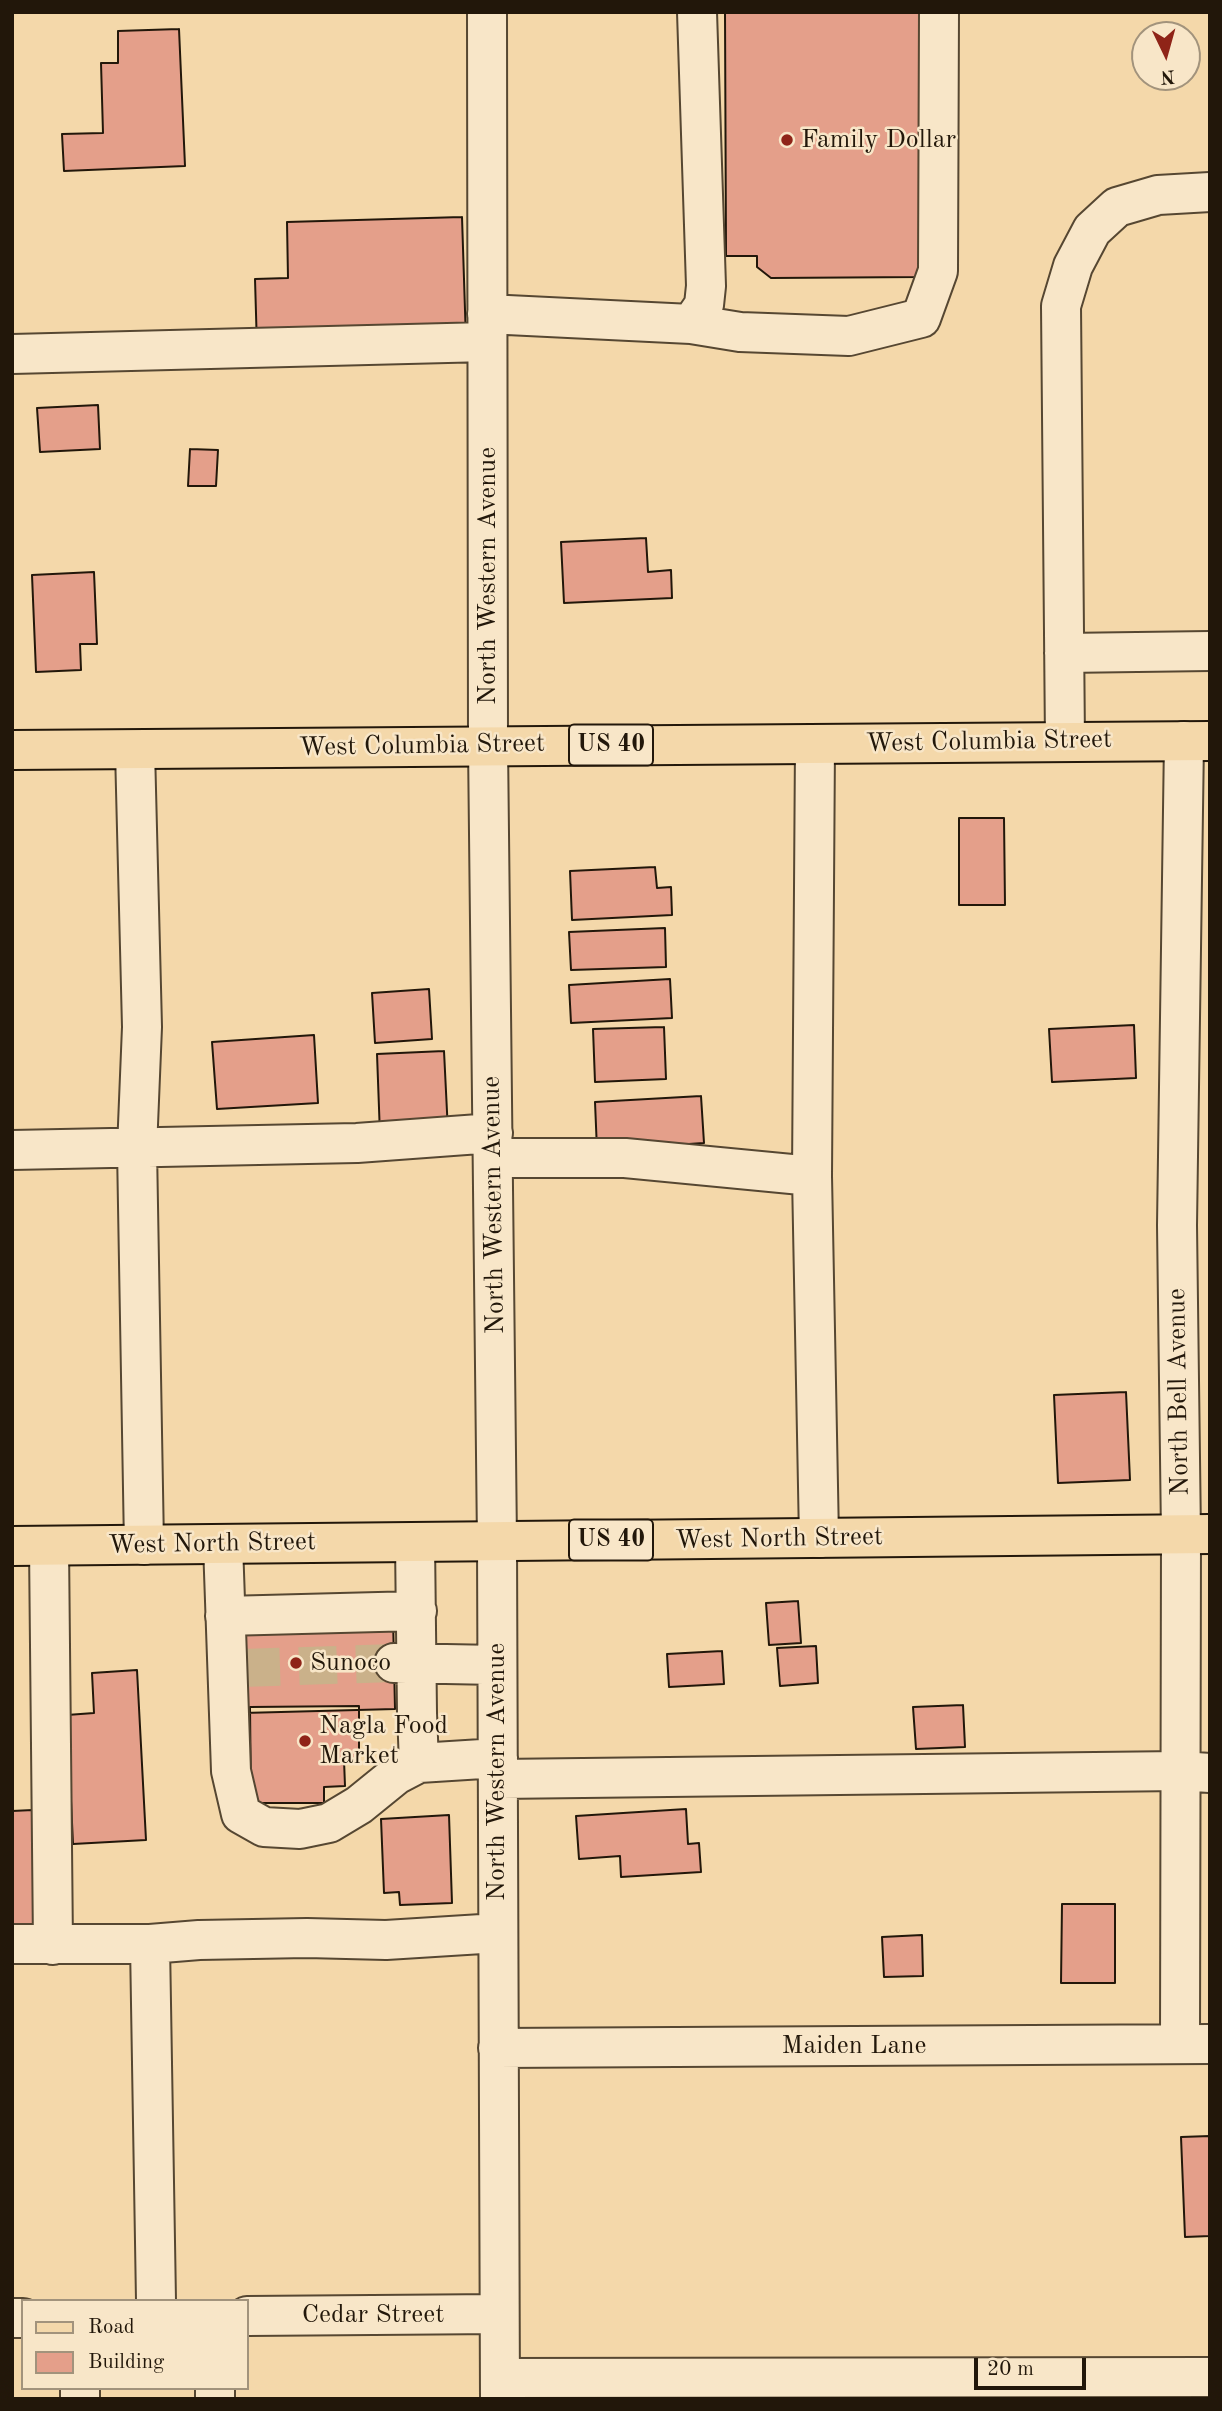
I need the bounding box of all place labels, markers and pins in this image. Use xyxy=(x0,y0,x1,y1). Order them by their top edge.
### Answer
place label: Family Dollar xyxy=(801,124,956,156)
marker: Family Dollar xyxy=(779,132,795,148)
place label: Sunoco xyxy=(310,1647,391,1679)
marker: Sunoco xyxy=(288,1655,304,1671)
place label: Nagla Food Market xyxy=(319,1710,448,1772)
marker: Nagla Food Market xyxy=(297,1733,313,1749)

